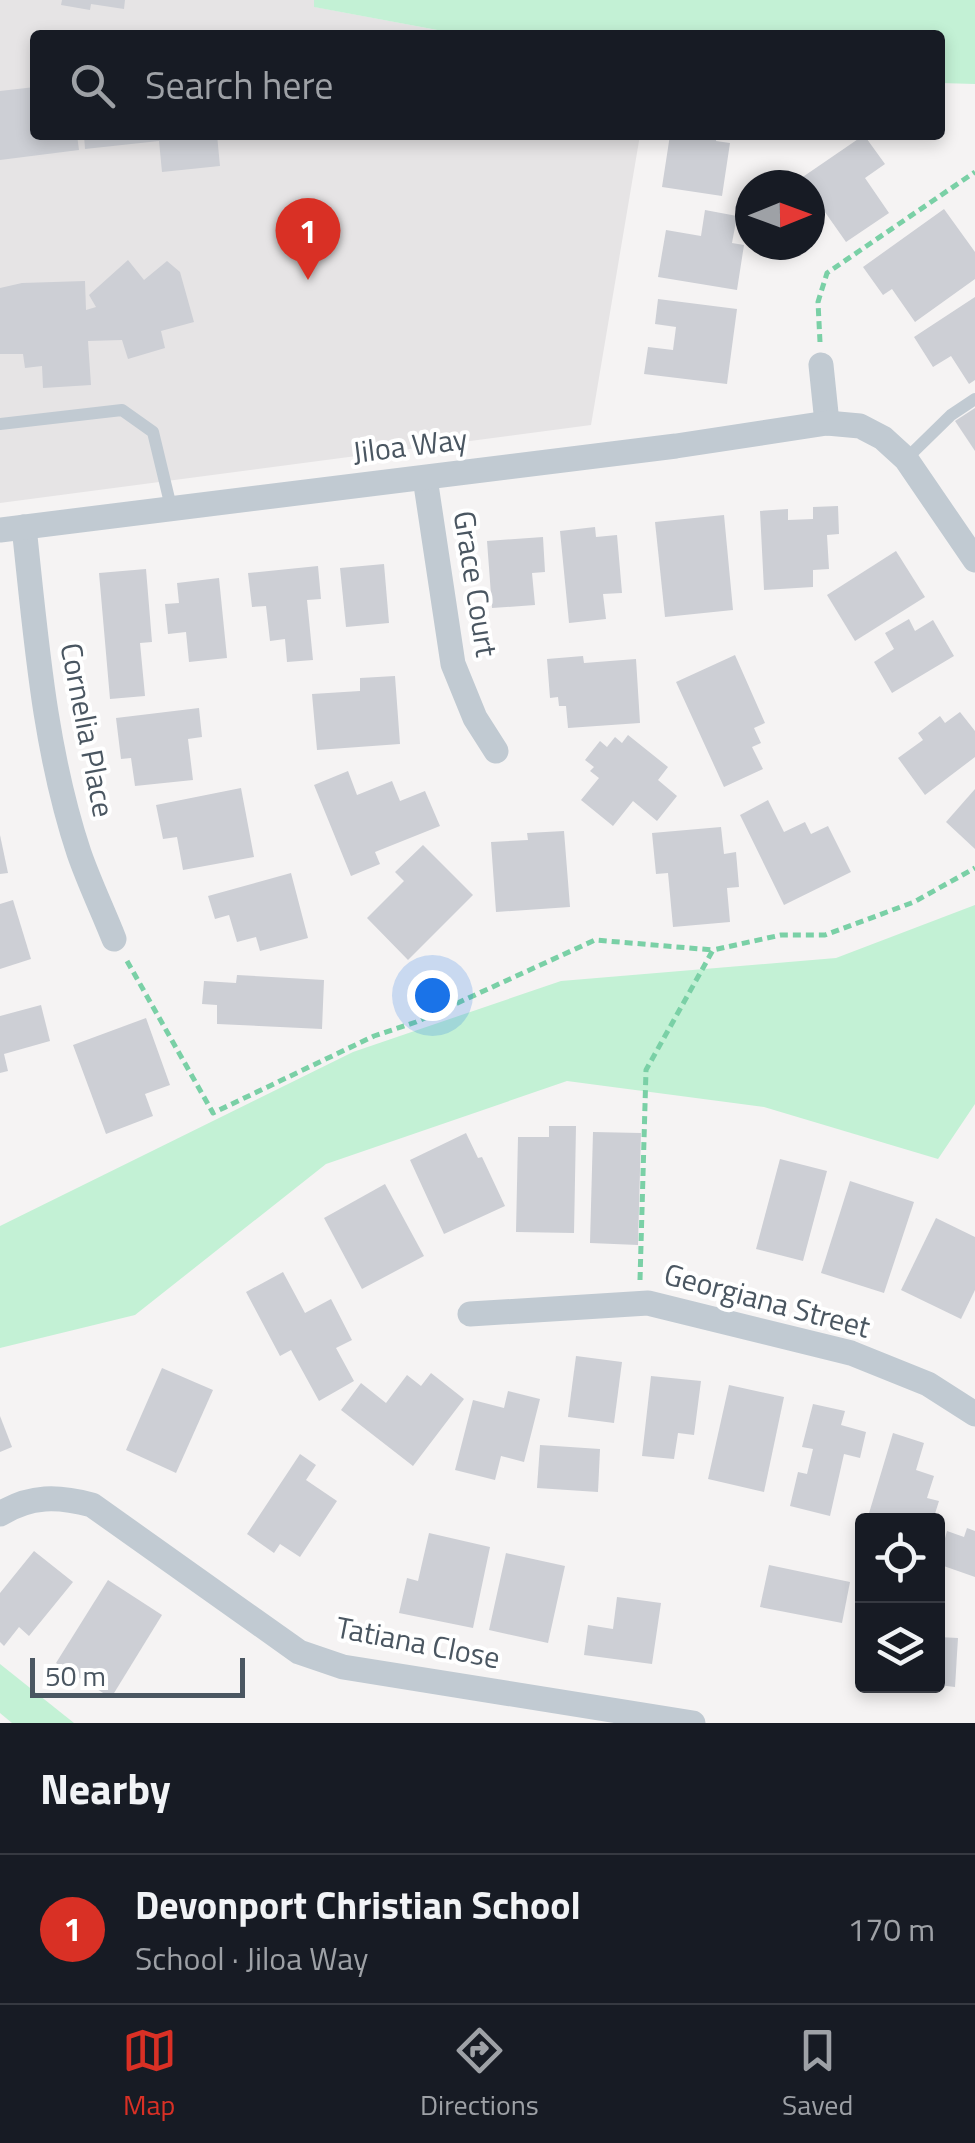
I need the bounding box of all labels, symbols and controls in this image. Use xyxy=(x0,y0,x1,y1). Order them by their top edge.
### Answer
search box xyxy=(30,30,945,140)
text: Search here xyxy=(145,56,333,114)
icon: search xyxy=(65,58,120,113)
north arrow xyxy=(735,170,825,260)
pin: 1 xyxy=(276,198,340,280)
street label: Jiloa Way xyxy=(350,415,470,475)
street label: Grace Court xyxy=(442,508,510,661)
street label: Cornelia Place xyxy=(49,639,127,821)
your location xyxy=(407,970,458,1021)
street label: Georgiana Street xyxy=(659,1250,876,1350)
map controls xyxy=(855,1513,945,1693)
button: locate xyxy=(855,1513,945,1603)
button: layers xyxy=(855,1603,945,1693)
street label: Tatiana Close xyxy=(332,1604,504,1680)
scale bar xyxy=(30,1653,245,1698)
text: 50 m xyxy=(45,1654,106,1697)
text: Nearby xyxy=(40,1756,171,1820)
text: Devonport Christian School xyxy=(135,1876,581,1934)
text: 1 xyxy=(64,1905,81,1953)
text: 170 m xyxy=(847,1905,935,1953)
text: School · Jiloa Way xyxy=(135,1934,369,1982)
tab: Map xyxy=(122,2023,177,2126)
tab: Directions xyxy=(420,2023,539,2126)
tab: Saved xyxy=(782,2023,853,2126)

